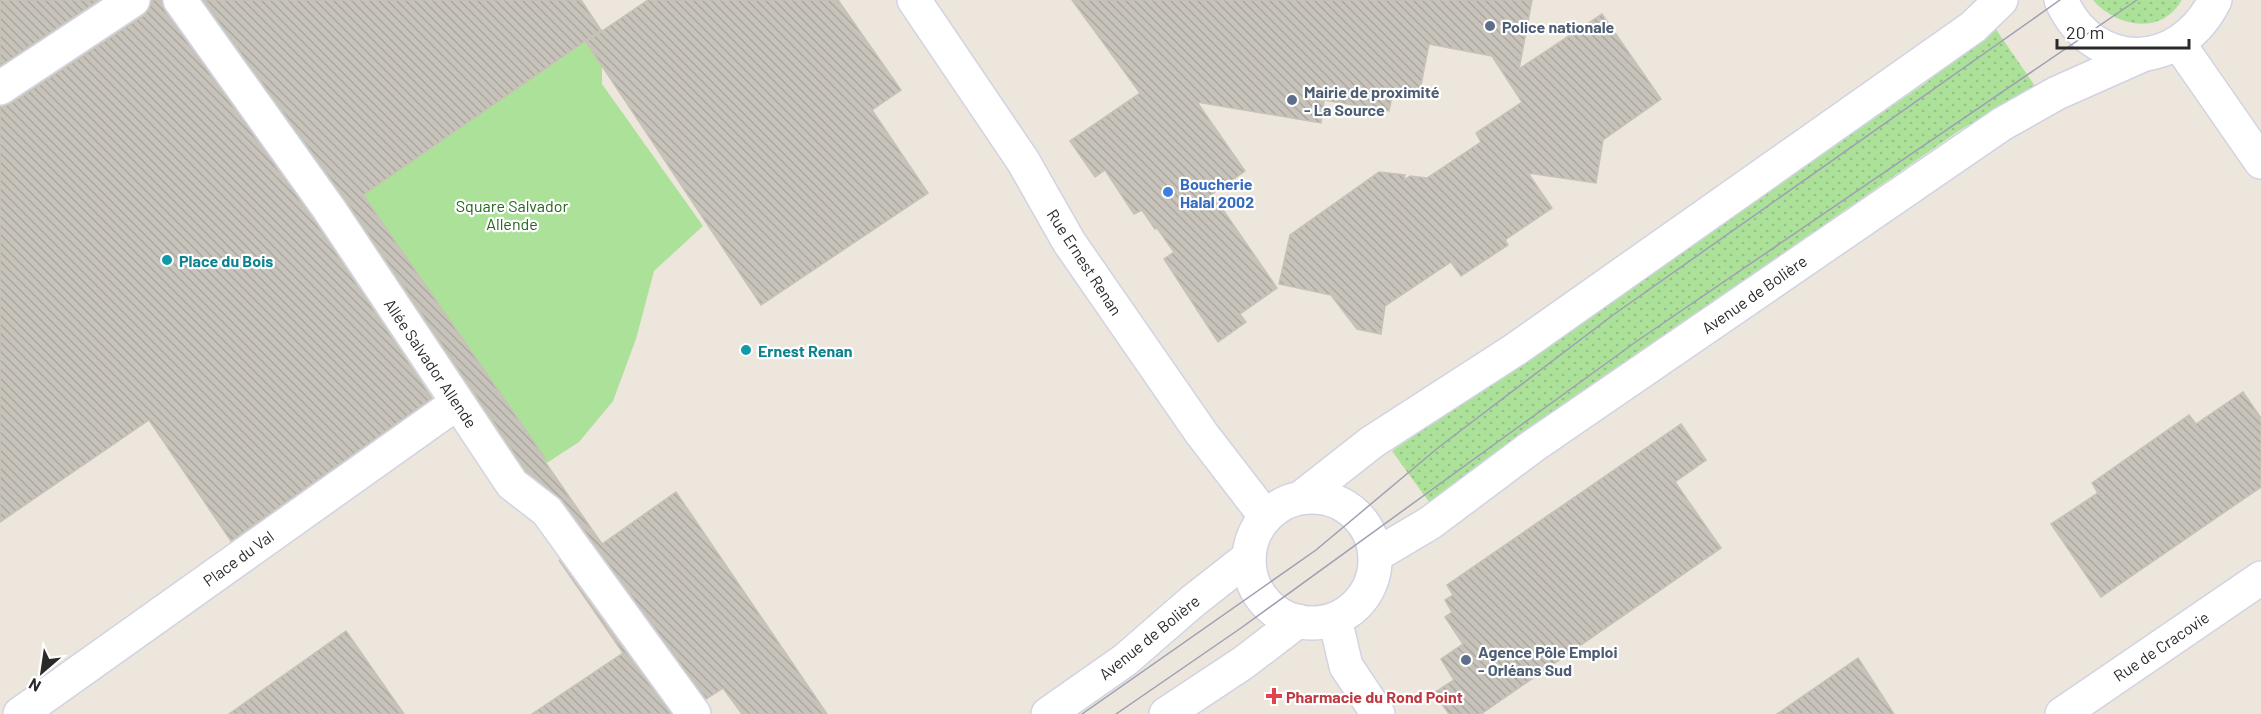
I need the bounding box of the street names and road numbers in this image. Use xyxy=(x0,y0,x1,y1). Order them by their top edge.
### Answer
street label: Rue Ernest Renan xyxy=(1044,205,1126,319)
street label: Avenue de Bolière xyxy=(1698,251,1810,337)
street label: Allée Salvador Allende xyxy=(381,295,481,431)
street label: Place du Val xyxy=(199,526,277,590)
street label: Avenue de Bolière xyxy=(1095,591,1203,683)
street label: Rue de Cracovie xyxy=(2110,607,2212,685)

